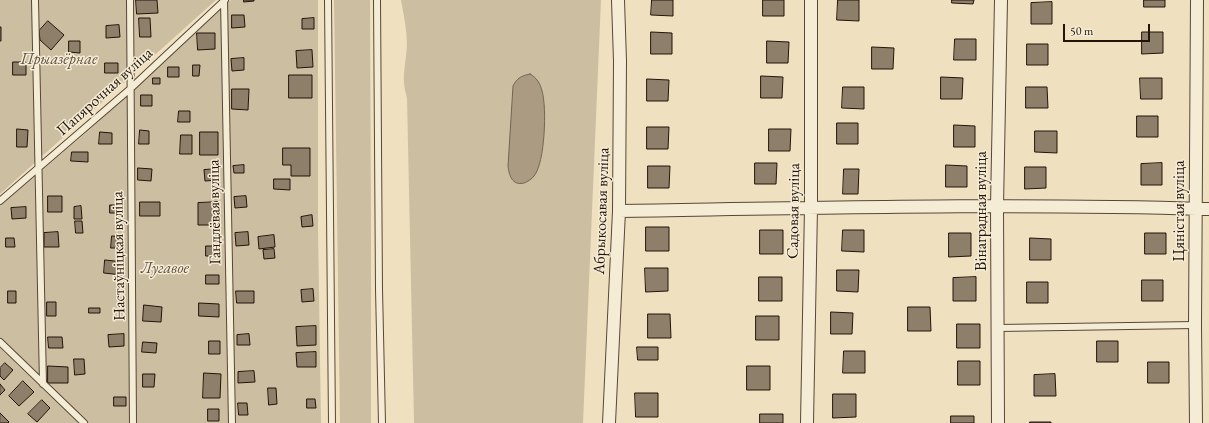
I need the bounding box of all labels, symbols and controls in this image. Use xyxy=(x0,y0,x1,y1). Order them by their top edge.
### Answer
scale bar xyxy=(1065,16,1152,42)
text: 50 m xyxy=(1070,23,1093,39)
street label: Папярочная вуліца xyxy=(53,44,157,140)
park label: Прыазёрнае xyxy=(20,50,98,70)
street label: Абрыкосавая вуліца xyxy=(590,147,614,275)
street label: Вінаградная вуліца xyxy=(972,151,992,271)
street label: Гандлёвая вуліца xyxy=(204,159,226,265)
street label: Цяністая вуліца xyxy=(1170,160,1190,262)
street label: Садовая вуліца xyxy=(784,163,804,259)
street label: Настаўніцкая вуліца xyxy=(108,191,130,321)
park label: Лугавое xyxy=(141,259,189,279)

